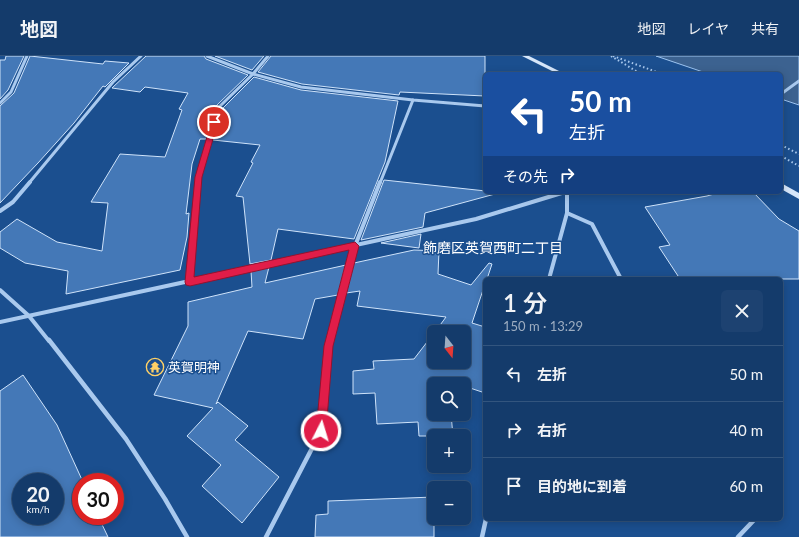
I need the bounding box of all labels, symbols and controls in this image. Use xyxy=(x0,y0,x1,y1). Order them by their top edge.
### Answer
text: 地図 xyxy=(20,17,58,40)
text: 地図 xyxy=(637,20,665,37)
text: レイヤ xyxy=(687,20,729,37)
text: 共有 xyxy=(751,20,779,37)
text: 50 m xyxy=(569,84,632,118)
icon: left xyxy=(503,88,555,140)
pin xyxy=(197,105,231,139)
icon: arrive xyxy=(203,111,225,133)
text: 左折 xyxy=(569,121,605,143)
icon: right xyxy=(556,164,578,186)
text: その先 xyxy=(503,167,548,185)
district label: 飾磨区英賀西町二丁目 xyxy=(423,239,563,256)
text: 1 分 xyxy=(503,288,547,317)
button: close xyxy=(721,290,763,332)
text: 150 m · 13:29 xyxy=(503,318,583,334)
north arrow xyxy=(427,325,471,369)
map controls xyxy=(427,325,471,525)
temple icon: 英賀明神 xyxy=(145,357,165,377)
place label: 英賀明神 xyxy=(168,359,220,375)
icon: left xyxy=(503,363,525,385)
text: 左折 xyxy=(537,365,567,383)
text: 50 m xyxy=(729,365,763,383)
button: search xyxy=(427,377,471,421)
position arrow xyxy=(300,410,342,452)
icon: right xyxy=(503,419,525,441)
text: 右折 xyxy=(537,421,567,439)
text: 40 m xyxy=(729,421,763,439)
button: + xyxy=(427,429,471,473)
speed limit sign: 30 xyxy=(72,473,124,525)
icon: arrive xyxy=(503,475,525,497)
text: 目的地に到着 xyxy=(537,477,627,495)
text: 60 m xyxy=(729,477,763,495)
button: − xyxy=(427,481,471,525)
text: 20 xyxy=(26,482,50,506)
text: km/h xyxy=(26,503,50,515)

